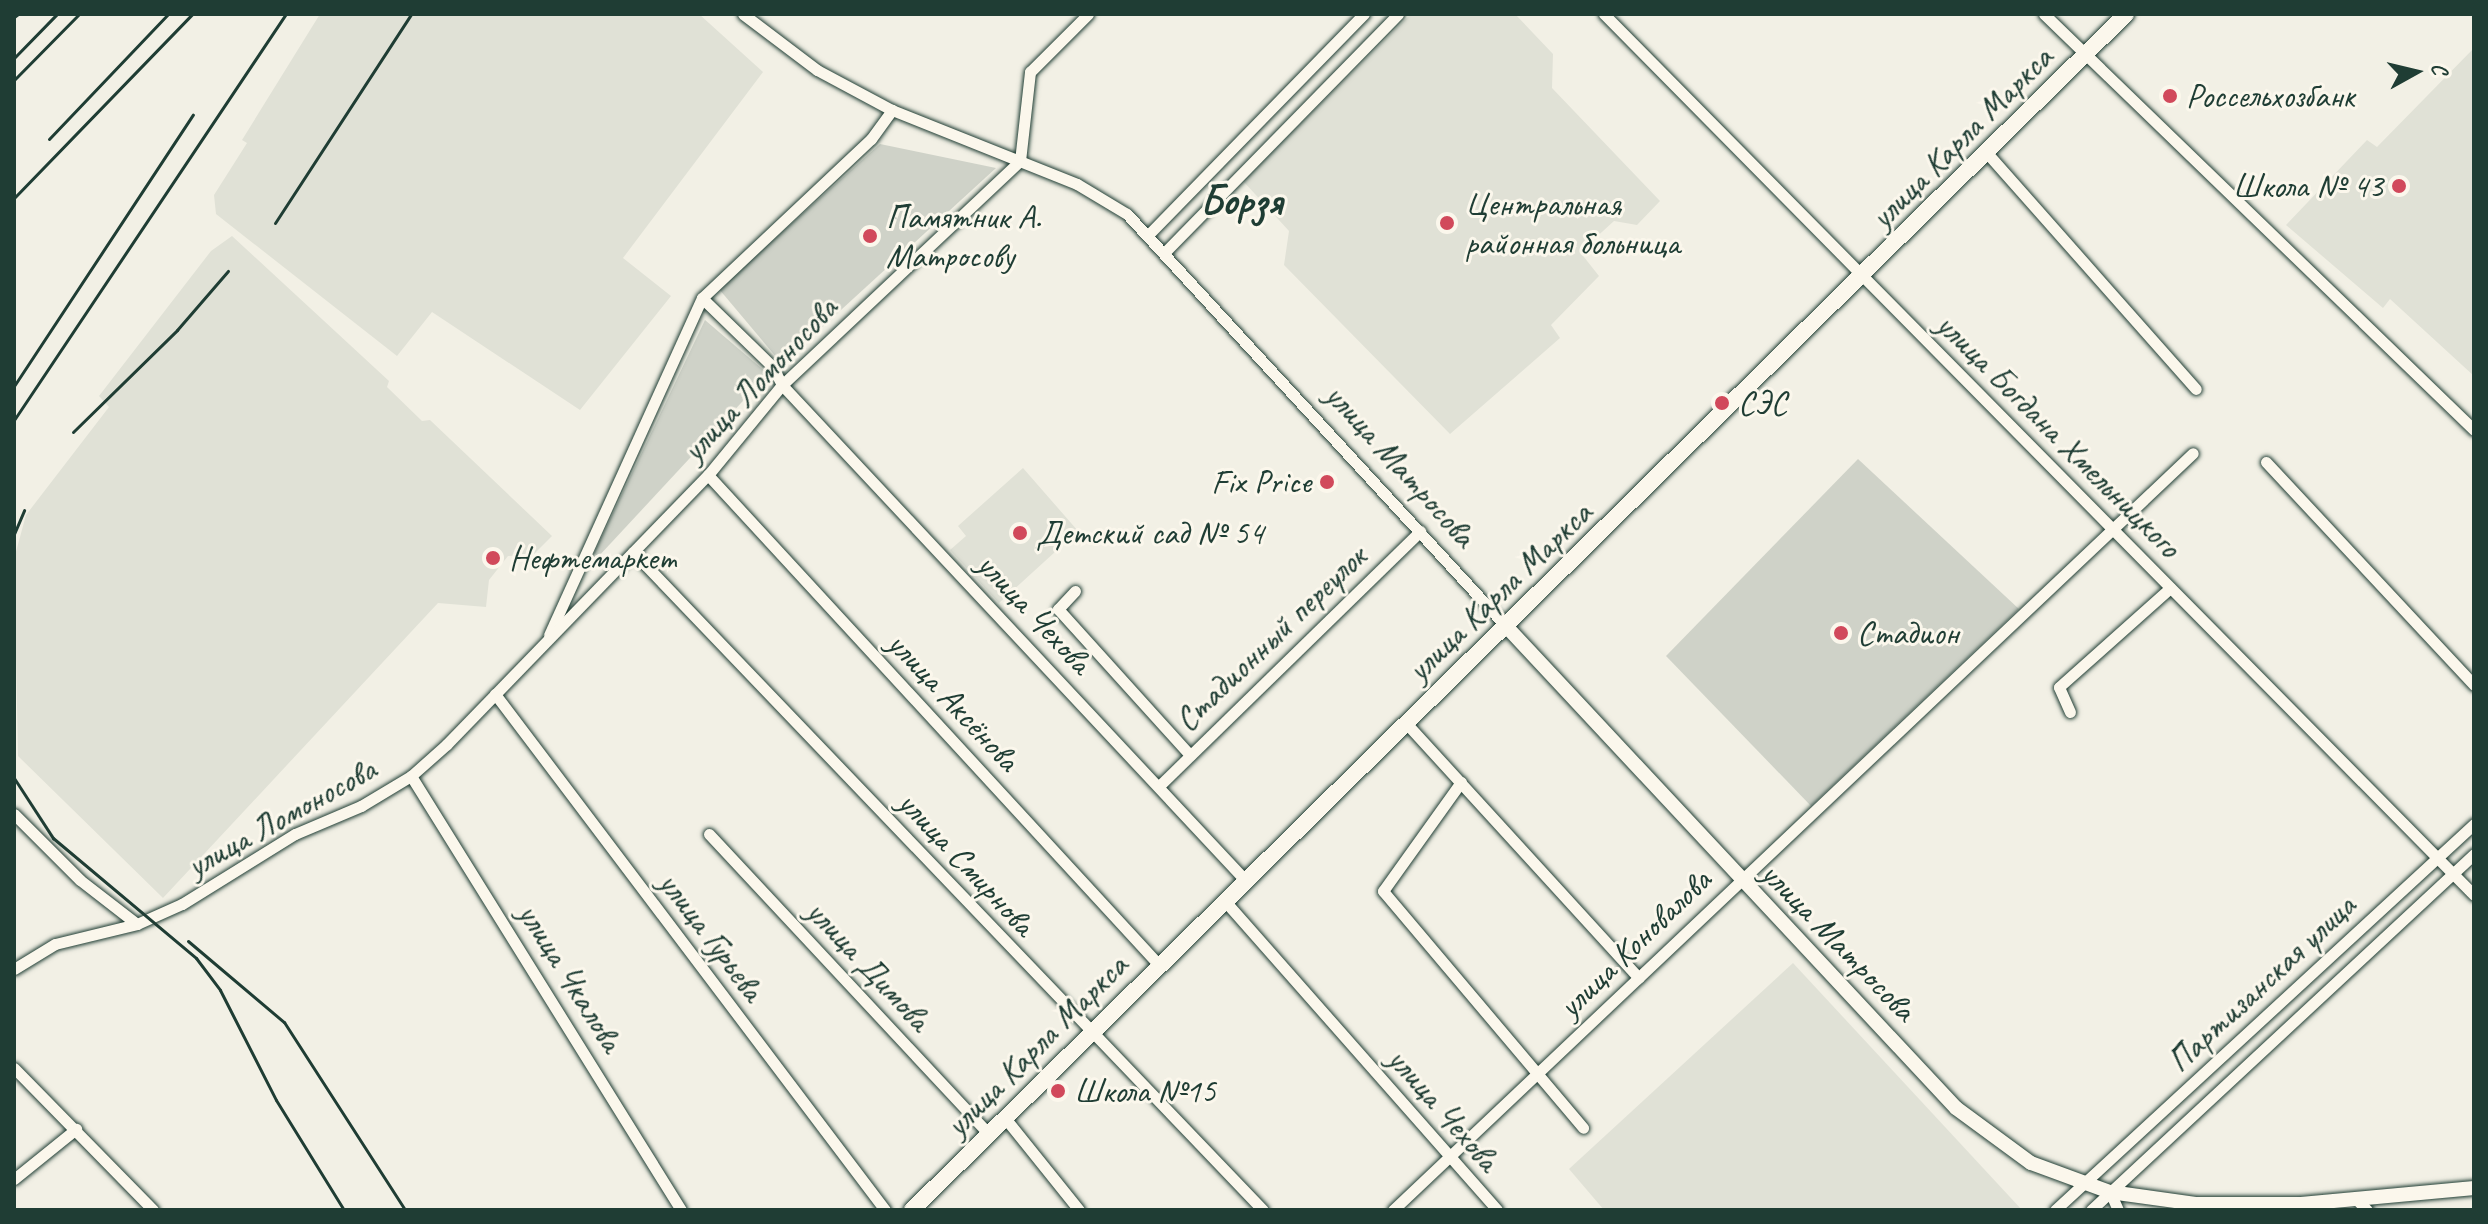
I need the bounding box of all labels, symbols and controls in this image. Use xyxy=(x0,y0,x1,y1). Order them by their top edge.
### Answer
north arrow xyxy=(2376,32,2456,112)
street label: улица Карла Маркса xyxy=(1862,38,2060,236)
text: С xyxy=(2425,61,2454,76)
place label: Россельхозбанк xyxy=(2186,76,2355,116)
marker: Россельхозбанк xyxy=(2161,87,2179,105)
place label: Школа № 43 xyxy=(2233,166,2383,206)
district label: Борзя xyxy=(1200,176,1282,226)
marker: Школа № 43 xyxy=(2390,177,2408,195)
place label: Центральная районная больница xyxy=(1465,183,1678,262)
place label: Памятник А. Матросову xyxy=(886,196,1041,276)
marker: Центральная районная больница xyxy=(1436,212,1458,234)
marker: Памятник А. Матросову xyxy=(861,227,879,245)
street label: улица Ломоносова xyxy=(672,288,846,470)
street label: улица Богдана Хмельницкого xyxy=(1929,305,2189,565)
street label: улица Матросова xyxy=(1317,375,1485,555)
place label: СЭС xyxy=(1738,383,1787,423)
marker: СЭС xyxy=(1713,394,1731,412)
place label: Fix Price xyxy=(1211,462,1311,502)
marker: Fix Price xyxy=(1318,473,1336,491)
street label: улица Карла Маркса xyxy=(1399,493,1599,689)
place label: Детский сад № 54 xyxy=(1036,513,1264,553)
marker: Детский сад № 54 xyxy=(1011,524,1029,542)
street label: Стадионный переулок xyxy=(1166,536,1374,740)
place label: Нефтемаркет xyxy=(509,538,677,578)
street label: улица Чехова xyxy=(969,544,1101,682)
marker: Нефтемаркет xyxy=(484,549,502,567)
place label: Стадион xyxy=(1857,613,1959,653)
street label: улица Аксёнова xyxy=(879,623,1029,779)
marker: Стадион xyxy=(1832,624,1850,642)
street label: улица Ломоносова xyxy=(179,748,383,886)
street label: улица Смирнова xyxy=(890,782,1044,944)
street label: улица Матросова xyxy=(1753,853,1925,1029)
street label: улица Коновалова xyxy=(1549,860,1719,1026)
street label: улица Гурьева xyxy=(651,864,773,1008)
street label: Партизанская улица xyxy=(2158,885,2364,1081)
street label: улица Димова xyxy=(798,891,940,1039)
street label: улица Чкалова xyxy=(510,896,632,1058)
street label: улица Карла Маркса xyxy=(937,946,1135,1144)
street label: улица Чехова xyxy=(1379,1039,1509,1179)
place label: Школа №15 xyxy=(1074,1071,1216,1111)
marker: Школа №15 xyxy=(1049,1082,1067,1100)

